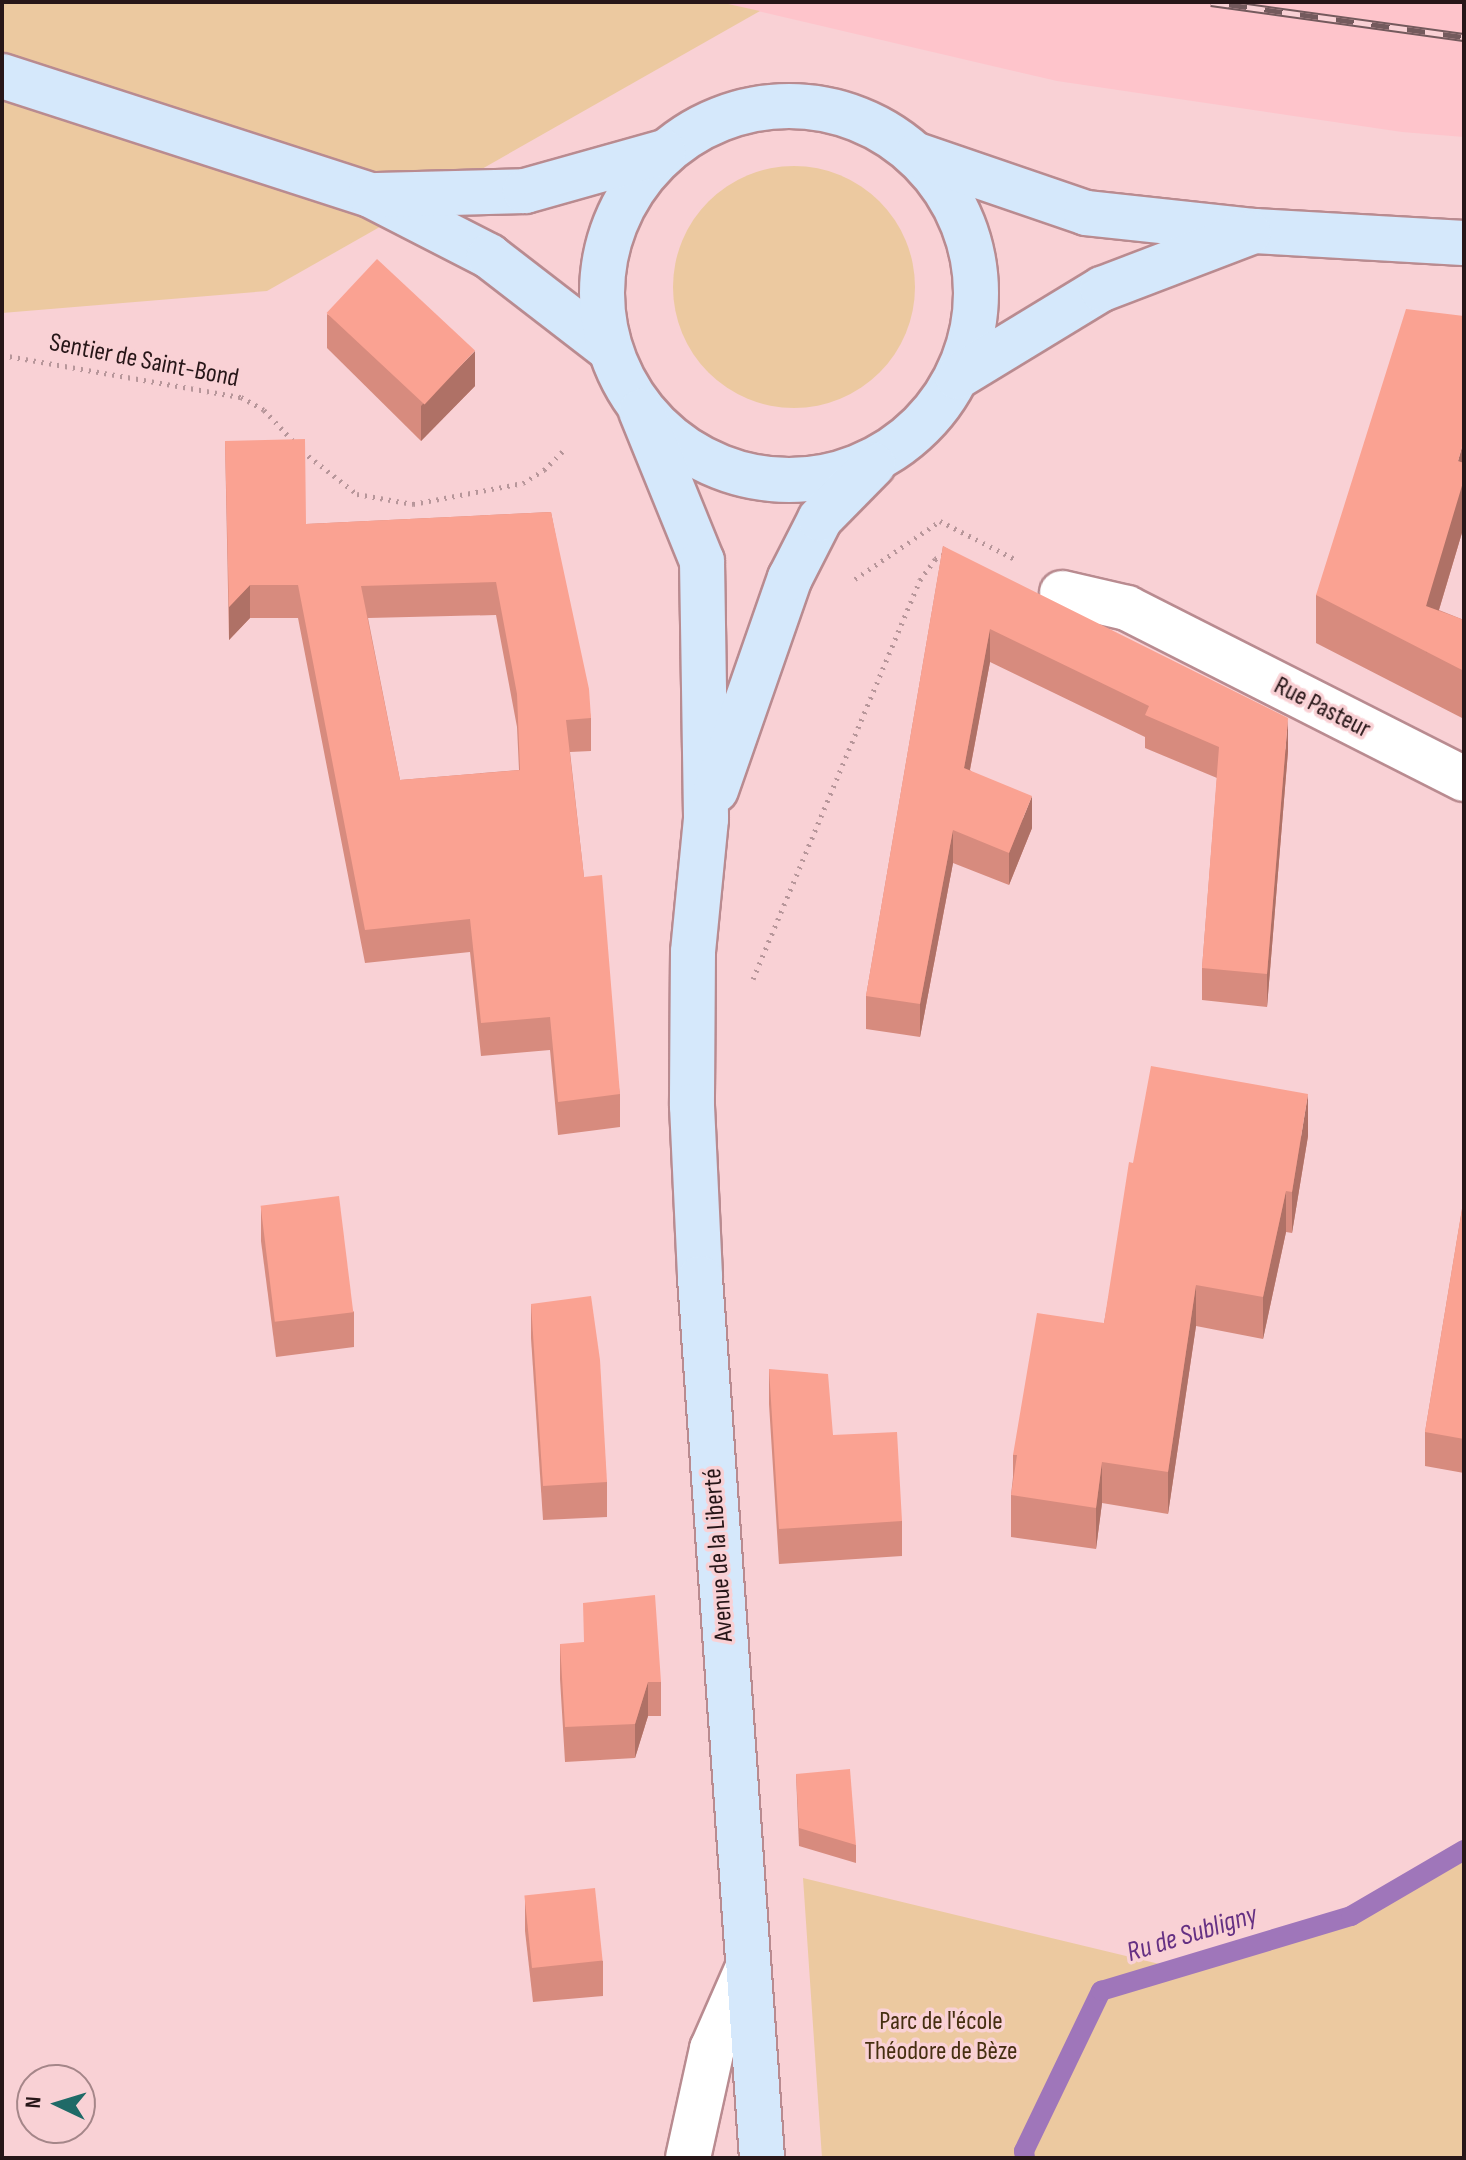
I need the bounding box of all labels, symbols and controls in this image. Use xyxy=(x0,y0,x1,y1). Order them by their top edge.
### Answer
street label: Sentier de Saint-Bond xyxy=(47,327,241,395)
street label: Rue Pasteur xyxy=(1269,671,1375,745)
street label: Avenue de la Liberté xyxy=(697,1467,741,1643)
water label: Ru de Subligny xyxy=(1123,1898,1261,1970)
park label: Parc de l'école Théodore de Bèze xyxy=(865,2006,1017,2068)
north arrow xyxy=(16,2064,96,2144)
text: N xyxy=(20,2096,47,2109)

